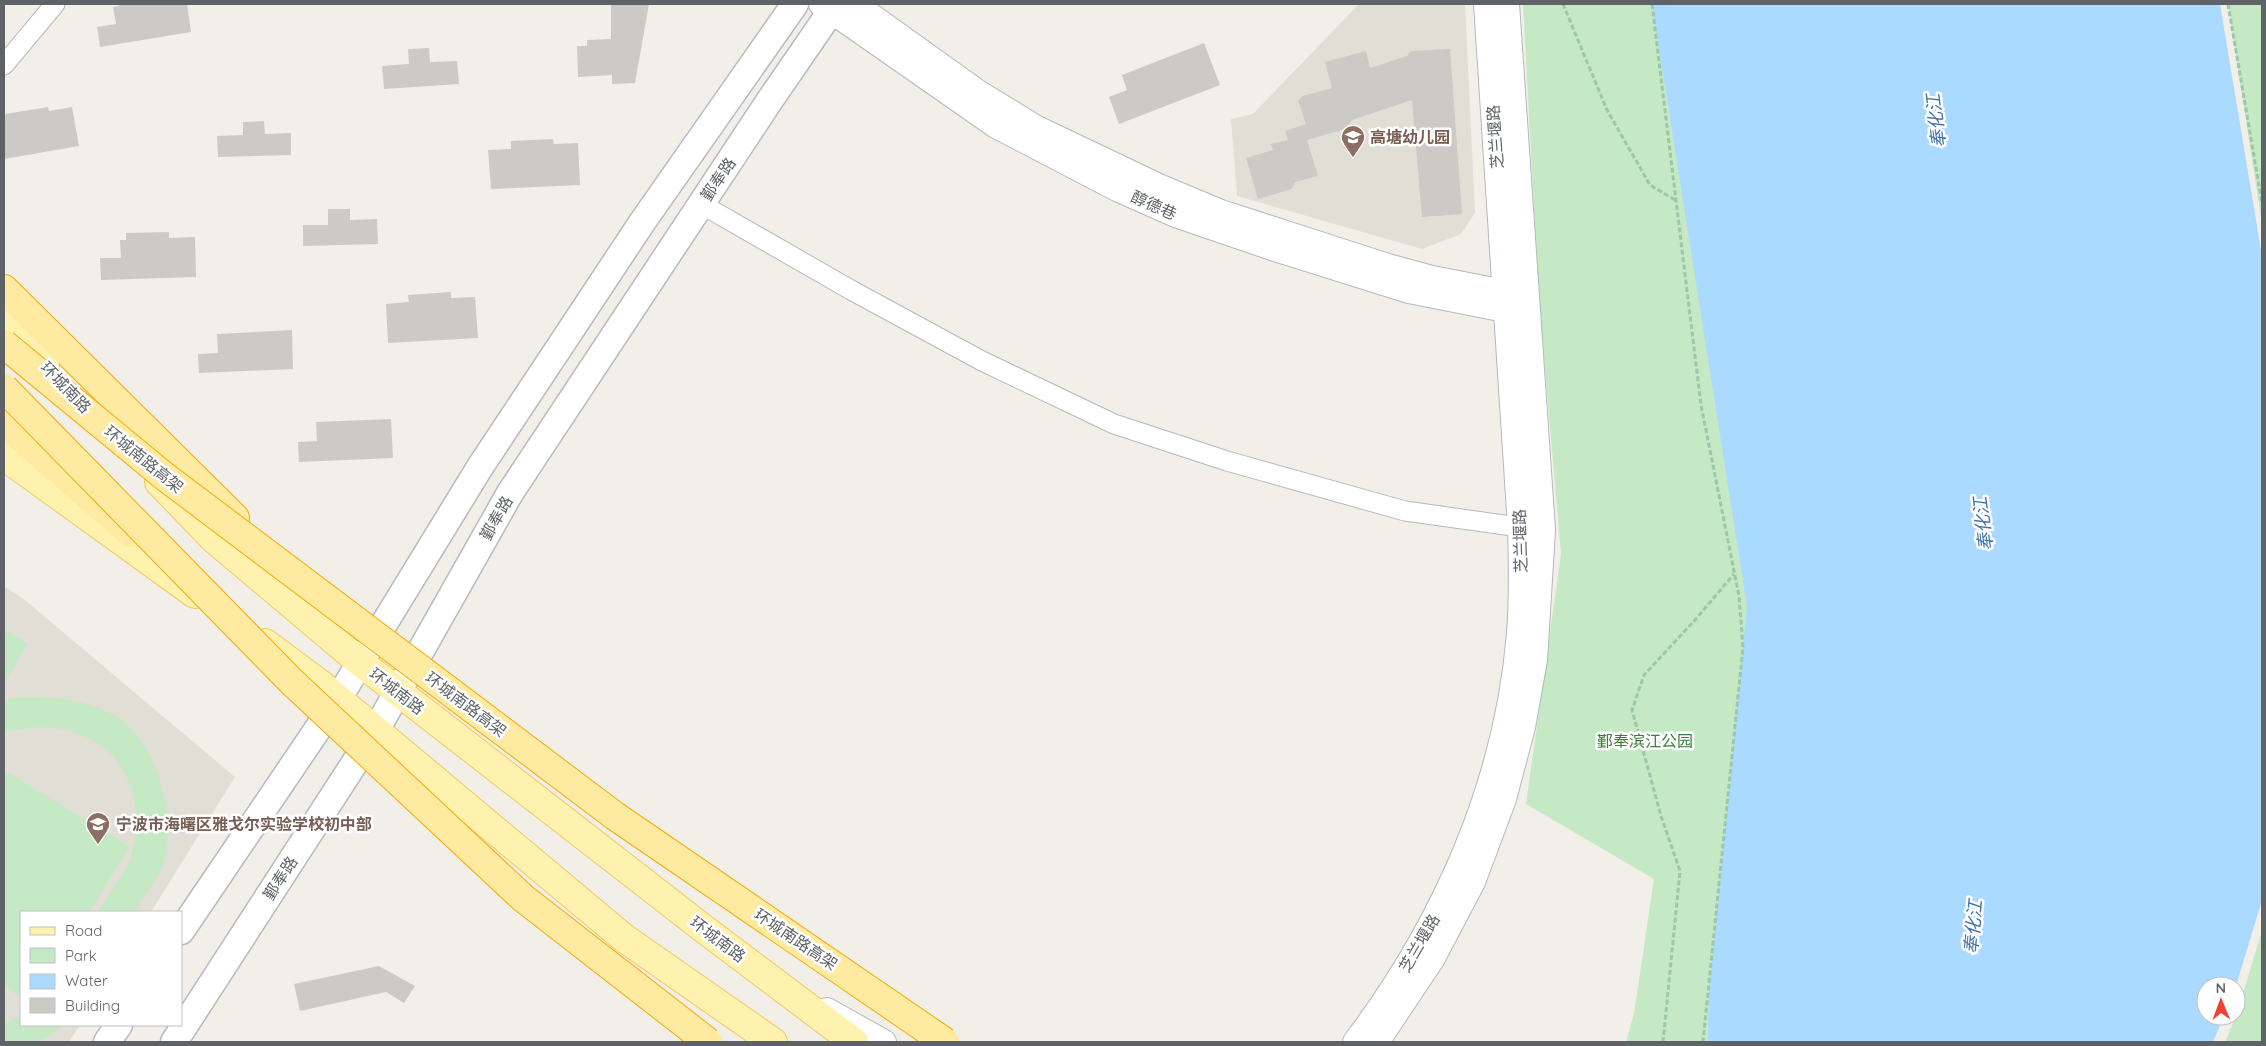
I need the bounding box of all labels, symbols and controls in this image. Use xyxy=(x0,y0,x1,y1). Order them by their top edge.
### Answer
water label: 奉化江 xyxy=(1921,91,1951,149)
street label: 芝兰堰路 xyxy=(1483,104,1507,170)
school or university icon: 高塘幼儿园 xyxy=(1340,124,1366,158)
place label: 高塘幼儿园 xyxy=(1370,127,1450,147)
street label: 鄞奉路 xyxy=(696,154,740,204)
street label: 醇德巷 xyxy=(1128,186,1180,224)
street label: 环城南路 xyxy=(37,357,95,417)
street label: 环城南路高架 xyxy=(100,421,188,497)
street label: 鄞奉路 xyxy=(475,492,517,544)
water label: 奉化江 xyxy=(1968,494,1998,552)
street label: 芝兰堰路 xyxy=(1509,509,1531,573)
street label: 环城南路 xyxy=(366,663,428,719)
street label: 环城南路高架 xyxy=(422,667,510,741)
park label: 鄞奉滨江公园 xyxy=(1597,731,1693,751)
school or university icon: 宁波市海曙区雅戈尔实验学校初中部 xyxy=(85,811,111,845)
place label: 宁波市海曙区雅戈尔实验学校初中部 xyxy=(116,814,372,834)
street label: 鄞奉路 xyxy=(259,852,301,904)
water label: 奉化江 xyxy=(1959,897,1987,955)
street label: 环城南路高架 xyxy=(751,904,841,974)
street label: 芝兰堰路 xyxy=(1394,910,1444,976)
legend xyxy=(20,911,182,1026)
street label: 环城南路 xyxy=(686,912,750,966)
text: Road xyxy=(65,921,102,940)
text: Park xyxy=(65,946,97,965)
text: Water xyxy=(65,971,108,990)
north arrow xyxy=(2196,976,2246,1026)
text: N xyxy=(2215,979,2226,997)
text: Building xyxy=(65,996,120,1015)

